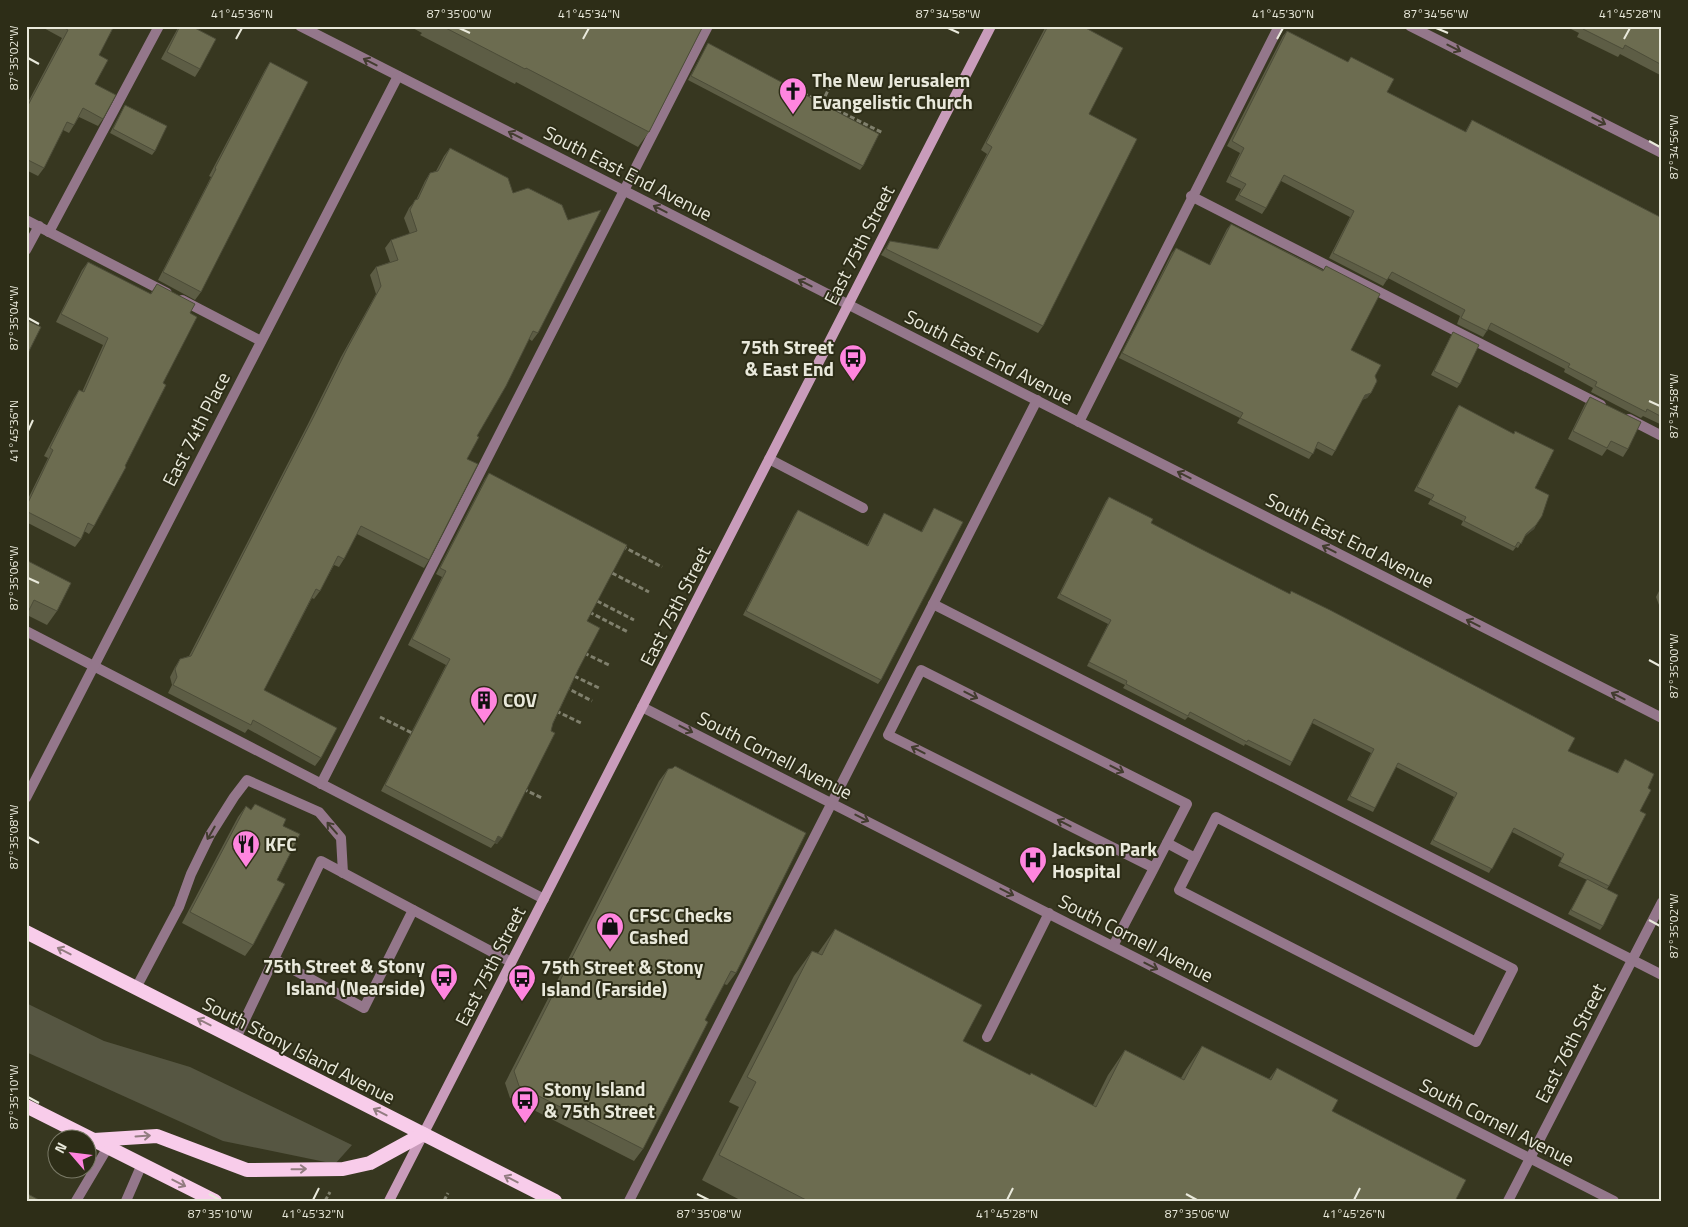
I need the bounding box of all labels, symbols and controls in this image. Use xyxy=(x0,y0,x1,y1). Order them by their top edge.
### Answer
text: 41°45'36"N xyxy=(211,4,273,23)
text: 87°35'00"W xyxy=(427,4,492,23)
text: 41°45'34"N xyxy=(558,4,620,23)
text: 87°34'58"W xyxy=(916,4,981,23)
text: 41°45'30"N xyxy=(1252,4,1314,23)
text: 87°34'56"W xyxy=(1404,4,1469,23)
text: 41°45'28"N xyxy=(1599,4,1661,23)
text: 87°35'02"W xyxy=(4,25,23,90)
one-way arrow xyxy=(1446,43,1461,53)
one-way arrow xyxy=(363,57,378,67)
place label: The New Jerusalem Evangelistic Church xyxy=(812,65,973,116)
church icon: The New Jerusalem Evangelistic Church xyxy=(778,76,808,115)
text: 87°34'56"W xyxy=(1664,114,1683,179)
one-way arrow xyxy=(1591,117,1606,126)
street label: South East End Avenue xyxy=(539,118,717,228)
one-way arrow xyxy=(508,130,523,139)
street label: East 75th Street xyxy=(816,180,901,310)
one-way arrow xyxy=(653,204,668,213)
one-way arrow xyxy=(798,278,813,287)
text: 87°35'04"W xyxy=(4,285,23,350)
street label: South East End Avenue xyxy=(900,302,1078,412)
place label: 75th Street & East End xyxy=(741,332,834,383)
bus stop icon: 75th Street & East End xyxy=(838,343,868,382)
street label: East 74th Place xyxy=(154,367,237,491)
text: 87°34'58"W xyxy=(1664,373,1683,438)
text: 41°45'36"N xyxy=(4,400,23,462)
one-way arrow xyxy=(1177,470,1192,479)
street label: South East End Avenue xyxy=(1261,485,1439,595)
street label: East 75th Street xyxy=(632,541,717,671)
one-way arrow xyxy=(1321,544,1336,554)
text: 87°35'06"W xyxy=(4,545,23,610)
one-way arrow xyxy=(1466,617,1481,627)
text: 87°35'00"W xyxy=(1664,633,1683,698)
building icon: COV xyxy=(469,685,499,724)
place label: COV xyxy=(503,685,537,714)
one-way arrow xyxy=(964,691,979,701)
one-way arrow xyxy=(1611,691,1626,700)
street label: South Cornell Avenue xyxy=(693,703,858,806)
one-way arrow xyxy=(678,724,693,734)
one-way arrow xyxy=(911,745,926,755)
one-way arrow xyxy=(1109,764,1124,774)
text: 87°35'08"W xyxy=(4,804,23,869)
one-way arrow xyxy=(854,813,869,823)
one-way arrow xyxy=(1056,818,1071,828)
one-way arrow xyxy=(326,821,338,834)
one-way arrow xyxy=(206,825,216,840)
restaurant icon: KFC xyxy=(231,829,261,868)
place label: KFC xyxy=(265,829,297,858)
place label: Jackson Park Hospital xyxy=(1052,834,1157,885)
hospital icon: Jackson Park Hospital xyxy=(1018,845,1048,884)
street label: South Cornell Avenue xyxy=(1054,886,1219,989)
one-way arrow xyxy=(999,887,1014,897)
text: 87°35'02"W xyxy=(1664,893,1683,958)
place label: CFSC Checks Cashed xyxy=(629,900,732,951)
street label: East 75th Street xyxy=(447,901,532,1031)
shop icon: CFSC Checks Cashed xyxy=(595,911,625,950)
one-way arrow xyxy=(57,946,72,956)
place label: 75th Street & Stony Island (Nearside) xyxy=(263,951,425,1002)
place label: 75th Street & Stony Island (Farside) xyxy=(541,952,704,1003)
one-way arrow xyxy=(1144,961,1159,971)
bus stop icon: 75th Street & Stony Island (Nearside) xyxy=(429,962,459,1001)
bus stop icon: 75th Street & Stony Island (Farside) xyxy=(507,963,537,1002)
street label: East 76th Street xyxy=(1527,978,1612,1108)
street label: South Stony Island Avenue xyxy=(198,988,401,1111)
one-way arrow xyxy=(197,1017,212,1026)
text: 87°35'10"W xyxy=(4,1064,23,1129)
street label: South Cornell Avenue xyxy=(1415,1070,1580,1173)
place label: Stony Island & 75th Street xyxy=(544,1074,655,1125)
bus stop icon: Stony Island & 75th Street xyxy=(510,1085,540,1124)
one-way arrow xyxy=(372,1107,387,1117)
north arrow xyxy=(48,1130,98,1180)
one-way arrow xyxy=(134,1132,150,1141)
text: N xyxy=(49,1138,72,1157)
one-way arrow xyxy=(291,1165,307,1174)
one-way arrow xyxy=(504,1174,519,1183)
one-way arrow xyxy=(172,1178,187,1188)
text: 87°35'10"W xyxy=(188,1204,253,1223)
text: 41°45'32"N xyxy=(282,1204,344,1223)
text: 87°35'08"W xyxy=(677,1204,742,1223)
text: 41°45'28"N xyxy=(976,1204,1038,1223)
text: 87°35'06"W xyxy=(1165,1204,1230,1223)
text: 41°45'26"N xyxy=(1323,1204,1385,1223)

